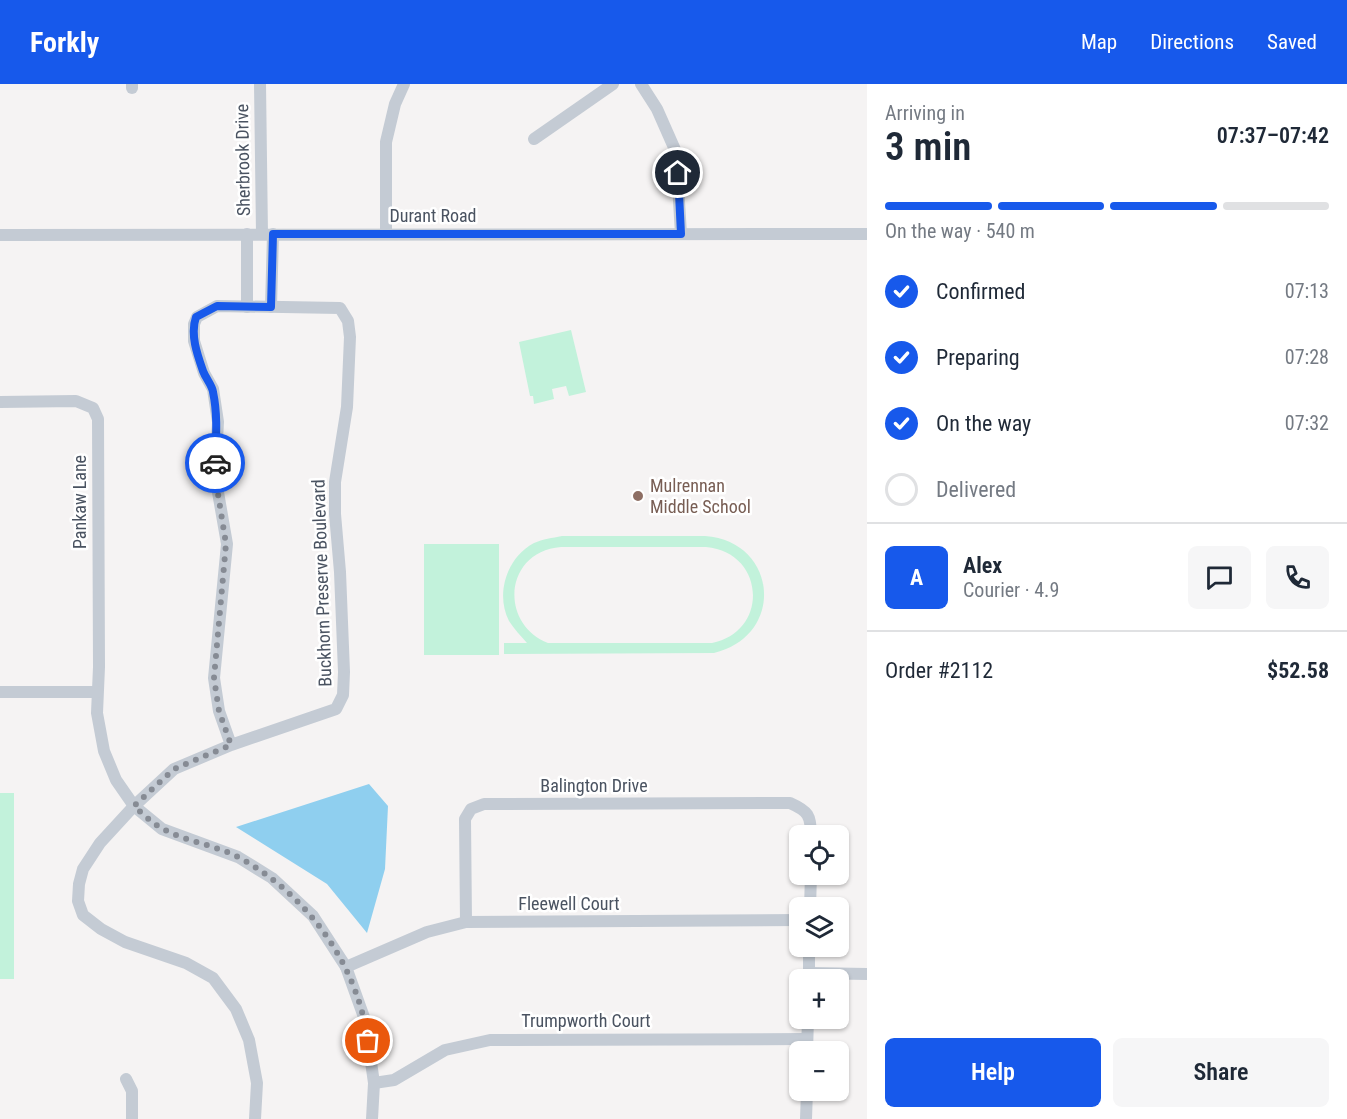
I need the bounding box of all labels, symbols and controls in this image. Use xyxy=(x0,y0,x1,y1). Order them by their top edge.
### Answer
text: Forkly xyxy=(30,26,99,59)
text: Map xyxy=(1081,30,1117,54)
text: Directions xyxy=(1150,30,1234,54)
text: Saved xyxy=(1267,30,1317,54)
text: Arriving in xyxy=(885,101,965,125)
street label: Sherbrook Drive xyxy=(231,104,254,216)
text: 07:37–07:42 xyxy=(1217,123,1329,148)
text: 3 min xyxy=(885,124,971,170)
pin xyxy=(652,147,703,198)
icon: home xyxy=(661,156,694,189)
street label: Durant Road xyxy=(389,205,477,226)
text: On the way · 540 m xyxy=(885,219,1035,243)
icon: check xyxy=(885,275,918,308)
text: Confirmed xyxy=(936,279,1025,304)
text: 07:13 xyxy=(1285,279,1329,303)
icon: check xyxy=(885,341,918,374)
text: Preparing xyxy=(936,345,1020,370)
text: 07:28 xyxy=(1285,345,1329,369)
icon: check xyxy=(885,407,918,440)
text: On the way xyxy=(936,411,1031,436)
text: 07:32 xyxy=(1285,411,1329,435)
courier xyxy=(185,433,245,493)
icon: car xyxy=(199,447,232,480)
street label: Pankaw Lane xyxy=(69,455,90,549)
place label: Mulrennan Middle School xyxy=(650,475,751,517)
text: Delivered xyxy=(936,477,1016,502)
street label: Buckhorn Preserve Boulevard xyxy=(307,479,336,687)
marker: Mulrennan Middle School xyxy=(631,489,645,503)
button: chat xyxy=(1188,546,1251,609)
button: phone xyxy=(1266,546,1329,609)
text: Alex xyxy=(963,553,1002,578)
text: A xyxy=(910,565,923,590)
text: Courier · 4.9 xyxy=(963,578,1059,602)
text: Order #2112 xyxy=(885,658,993,683)
text: $52.58 xyxy=(1267,658,1329,683)
street label: Balington Drive xyxy=(540,775,648,796)
map controls xyxy=(789,825,849,1101)
button: locate xyxy=(789,825,849,885)
street label: Fleewell Court xyxy=(518,893,620,914)
button: layers xyxy=(789,897,849,957)
button: + xyxy=(789,969,849,1029)
street label: Trumpworth Court xyxy=(521,1010,651,1031)
pin xyxy=(342,1015,393,1066)
icon: bag xyxy=(351,1024,384,1057)
button: Help xyxy=(885,1038,1101,1107)
button: Share xyxy=(1113,1038,1329,1107)
button: − xyxy=(789,1041,849,1101)

